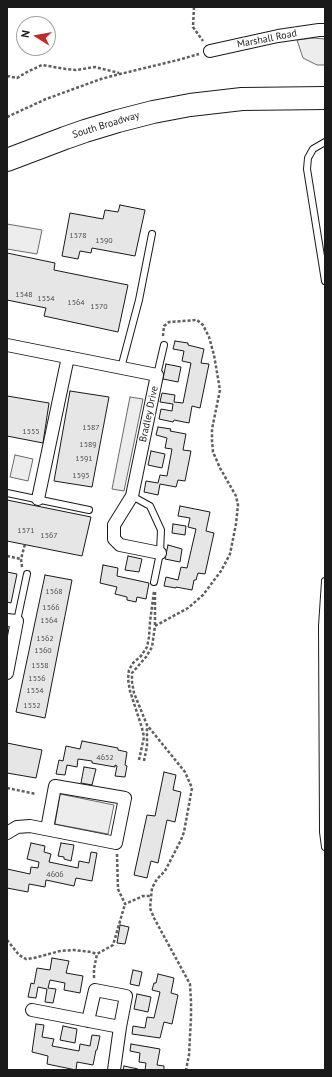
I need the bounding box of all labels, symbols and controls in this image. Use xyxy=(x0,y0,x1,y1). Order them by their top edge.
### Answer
north arrow xyxy=(16,16,56,56)
street label: Marshall Road xyxy=(236,27,298,51)
text: N xyxy=(18,29,33,39)
street label: South Broadway xyxy=(71,109,141,141)
house number: 1578 xyxy=(69,231,87,241)
house number: 1590 xyxy=(95,236,113,246)
house number: 1548 xyxy=(15,290,33,300)
house number: 1554 xyxy=(37,294,55,304)
house number: 1564 xyxy=(67,298,85,308)
house number: 1570 xyxy=(90,302,108,312)
street label: Bradley Drive xyxy=(137,385,161,443)
house number: 1587 xyxy=(82,423,100,433)
house number: 1555 xyxy=(22,427,40,437)
house number: 1589 xyxy=(79,440,97,450)
house number: 1591 xyxy=(75,454,93,464)
house number: 1595 xyxy=(72,471,90,481)
house number: 1571 xyxy=(17,526,35,536)
house number: 1567 xyxy=(40,531,58,541)
house number: 1568 xyxy=(45,587,63,597)
house number: 1566 xyxy=(42,603,60,613)
house number: 1564 xyxy=(40,616,58,626)
house number: 1562 xyxy=(36,634,54,644)
house number: 1560 xyxy=(34,646,52,656)
house number: 1558 xyxy=(31,661,49,671)
house number: 1556 xyxy=(28,674,46,684)
house number: 1554 xyxy=(26,686,44,696)
house number: 1552 xyxy=(23,701,41,711)
house number: 4652 xyxy=(96,753,114,763)
house number: 4606 xyxy=(46,870,64,880)

